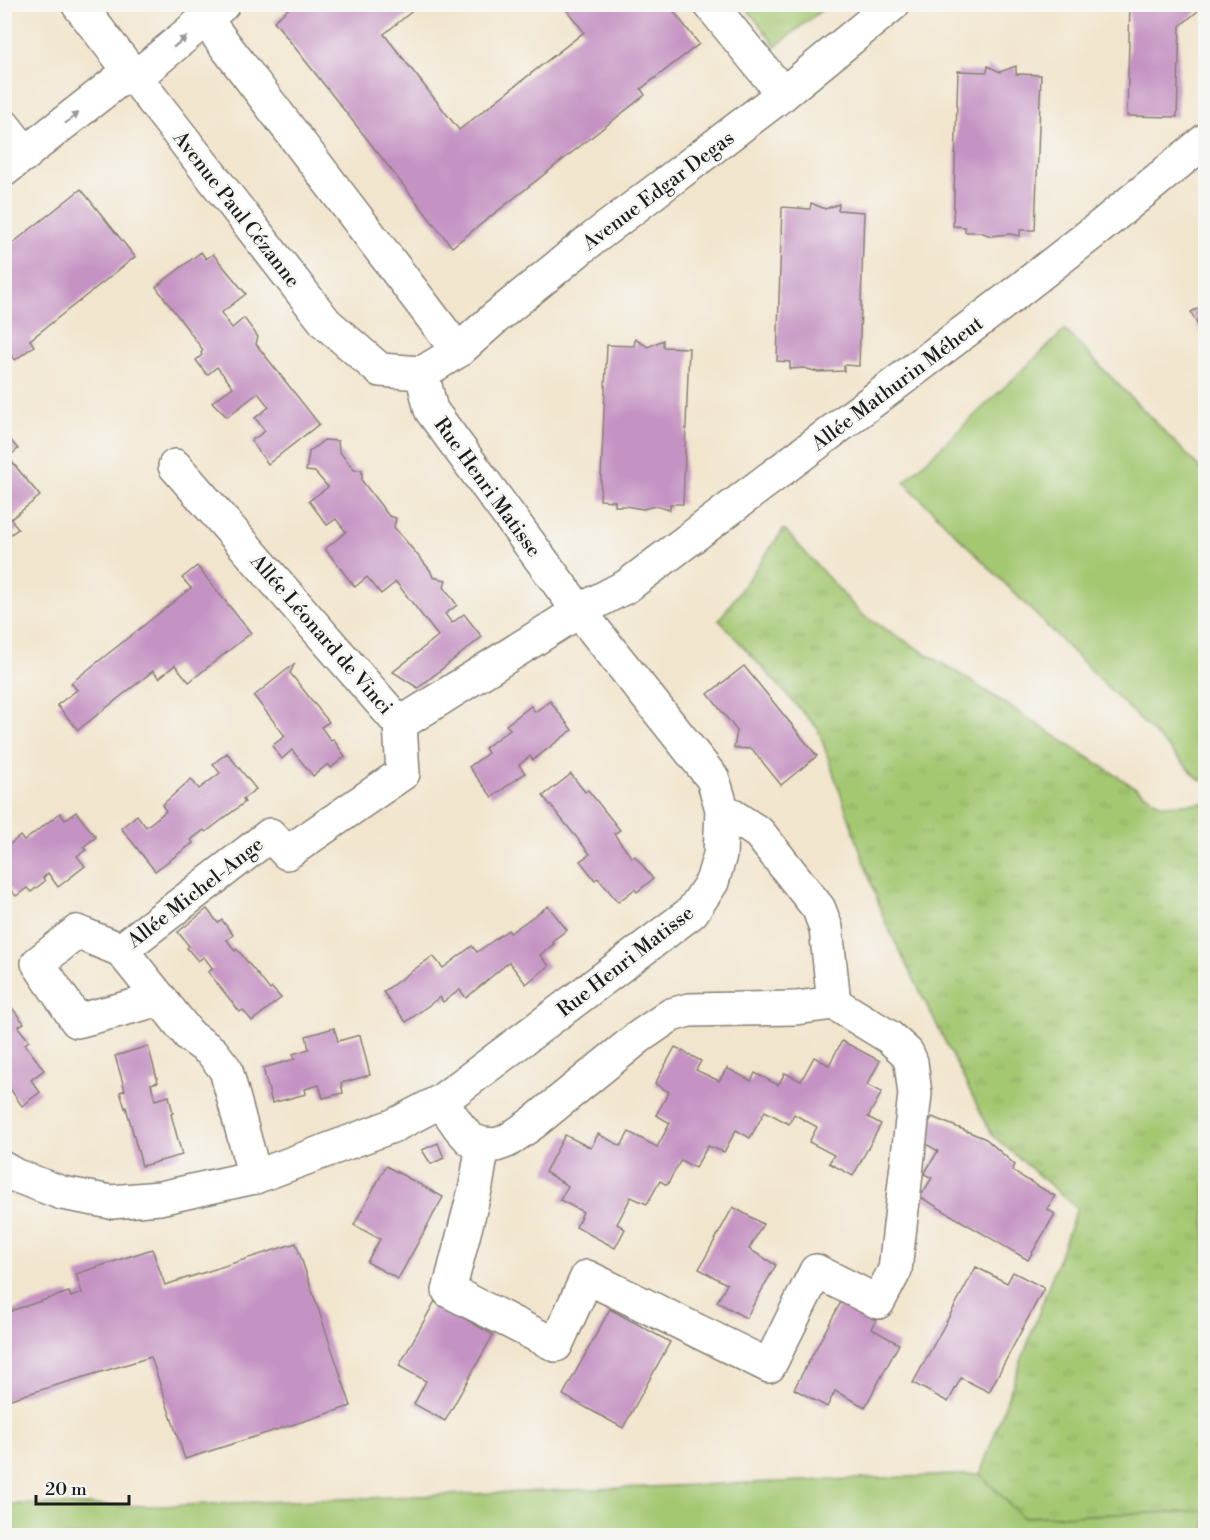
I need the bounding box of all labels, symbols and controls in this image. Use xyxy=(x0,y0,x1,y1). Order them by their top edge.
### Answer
one-way arrow xyxy=(172,36,187,49)
one-way arrow xyxy=(64,111,80,124)
street label: Avenue Paul Cézanne xyxy=(166,126,305,293)
street label: Avenue Edgar Degas xyxy=(577,126,740,257)
street label: Allée Mathurin Méheut xyxy=(806,312,989,457)
street label: Rue Henri Matisse xyxy=(428,413,546,563)
street label: Allée Léonard de Vinci xyxy=(244,549,398,721)
street label: Allée Michel-Ange xyxy=(122,832,269,955)
street label: Rue Henri Matisse xyxy=(553,901,699,1023)
scale bar xyxy=(36,1468,129,1506)
text: 20 m xyxy=(45,1478,87,1501)

